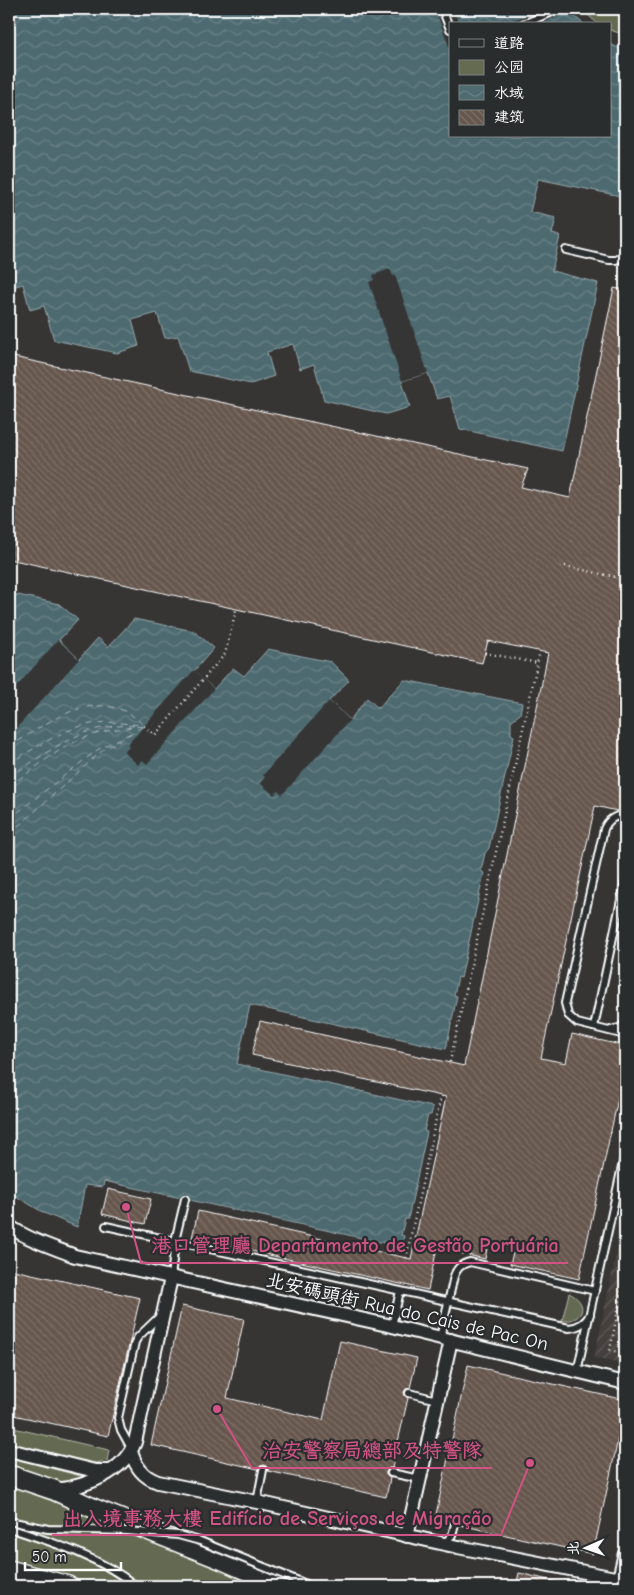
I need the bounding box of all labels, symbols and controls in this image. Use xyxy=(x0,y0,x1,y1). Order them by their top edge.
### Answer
legend xyxy=(449,22,612,138)
text: 道路 xyxy=(494,34,524,52)
text: 公园 xyxy=(494,58,524,76)
text: 水域 xyxy=(494,84,524,102)
text: 建筑 xyxy=(494,108,524,126)
callout: 港口管理廳 Departamento de Gestão Portuária xyxy=(141,1228,568,1263)
text: 港口管理廳 Departamento de Gestão Portuária xyxy=(151,1234,559,1257)
street label: 北安碼頭街 Rua do Cais de Pac On xyxy=(264,1269,550,1355)
callout: 治安警察局總部及特警隊 xyxy=(252,1433,492,1468)
text: 治安警察局總部及特警隊 xyxy=(262,1439,482,1462)
callout: 出入境事務大樓 Edifício de Serviços de Migração xyxy=(52,1500,501,1535)
text: 出入境事務大樓 Edifício de Serviços de Migração xyxy=(62,1507,492,1530)
north arrow xyxy=(562,1522,612,1572)
scale bar xyxy=(25,1540,121,1572)
text: 北 xyxy=(565,1541,582,1556)
text: 50 m xyxy=(32,1548,67,1566)

